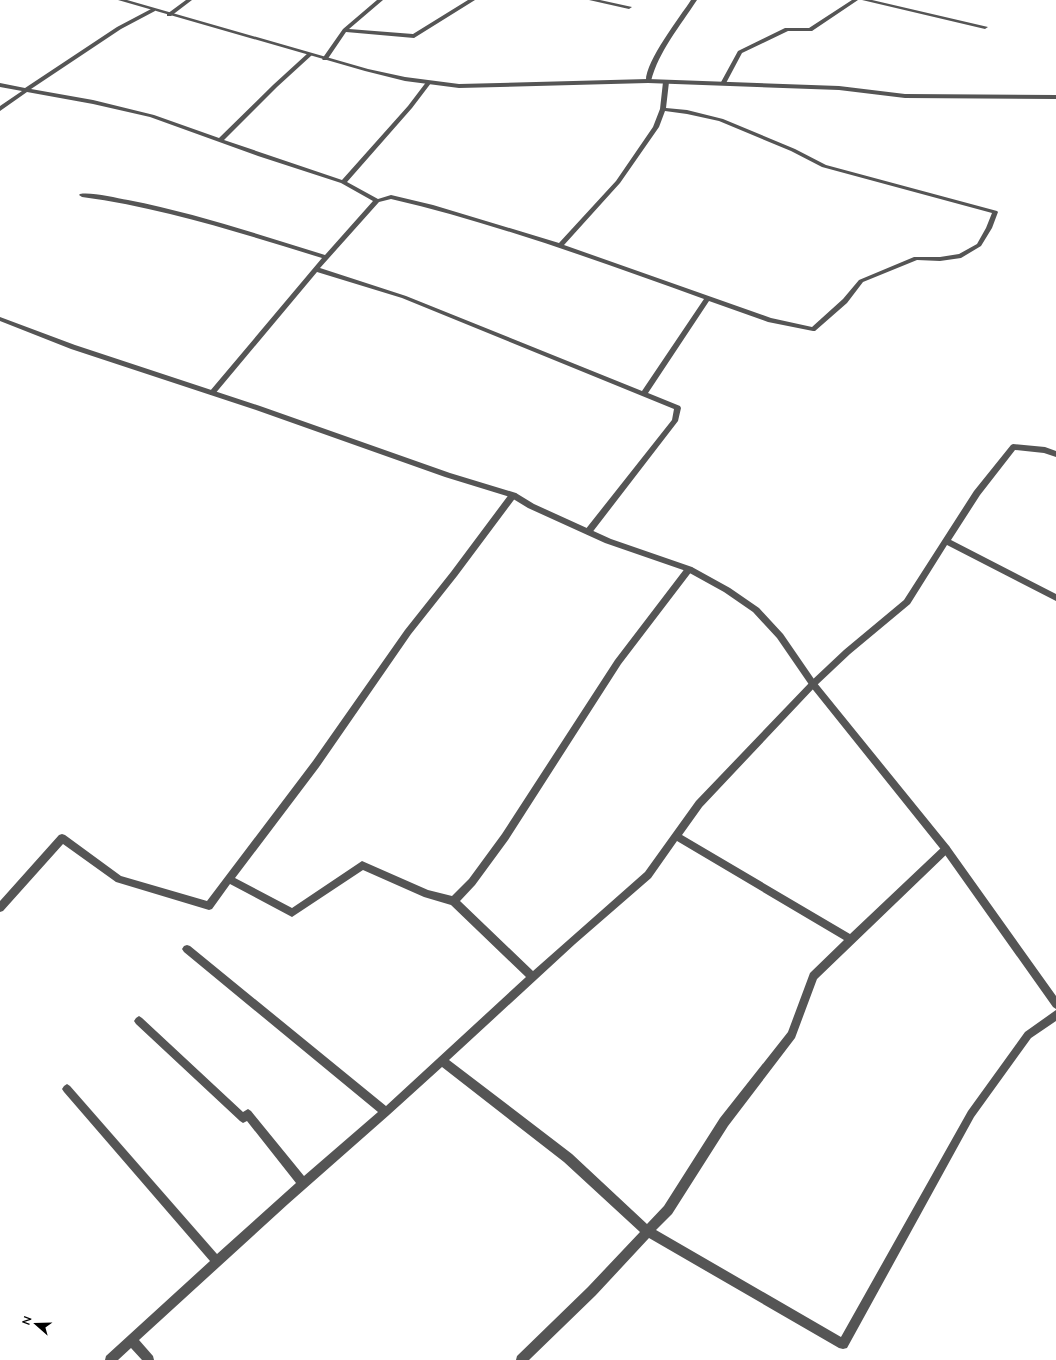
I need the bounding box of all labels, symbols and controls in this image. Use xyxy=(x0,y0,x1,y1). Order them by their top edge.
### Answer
north arrow xyxy=(16,1304,56,1344)
text: N xyxy=(19,1314,35,1327)

